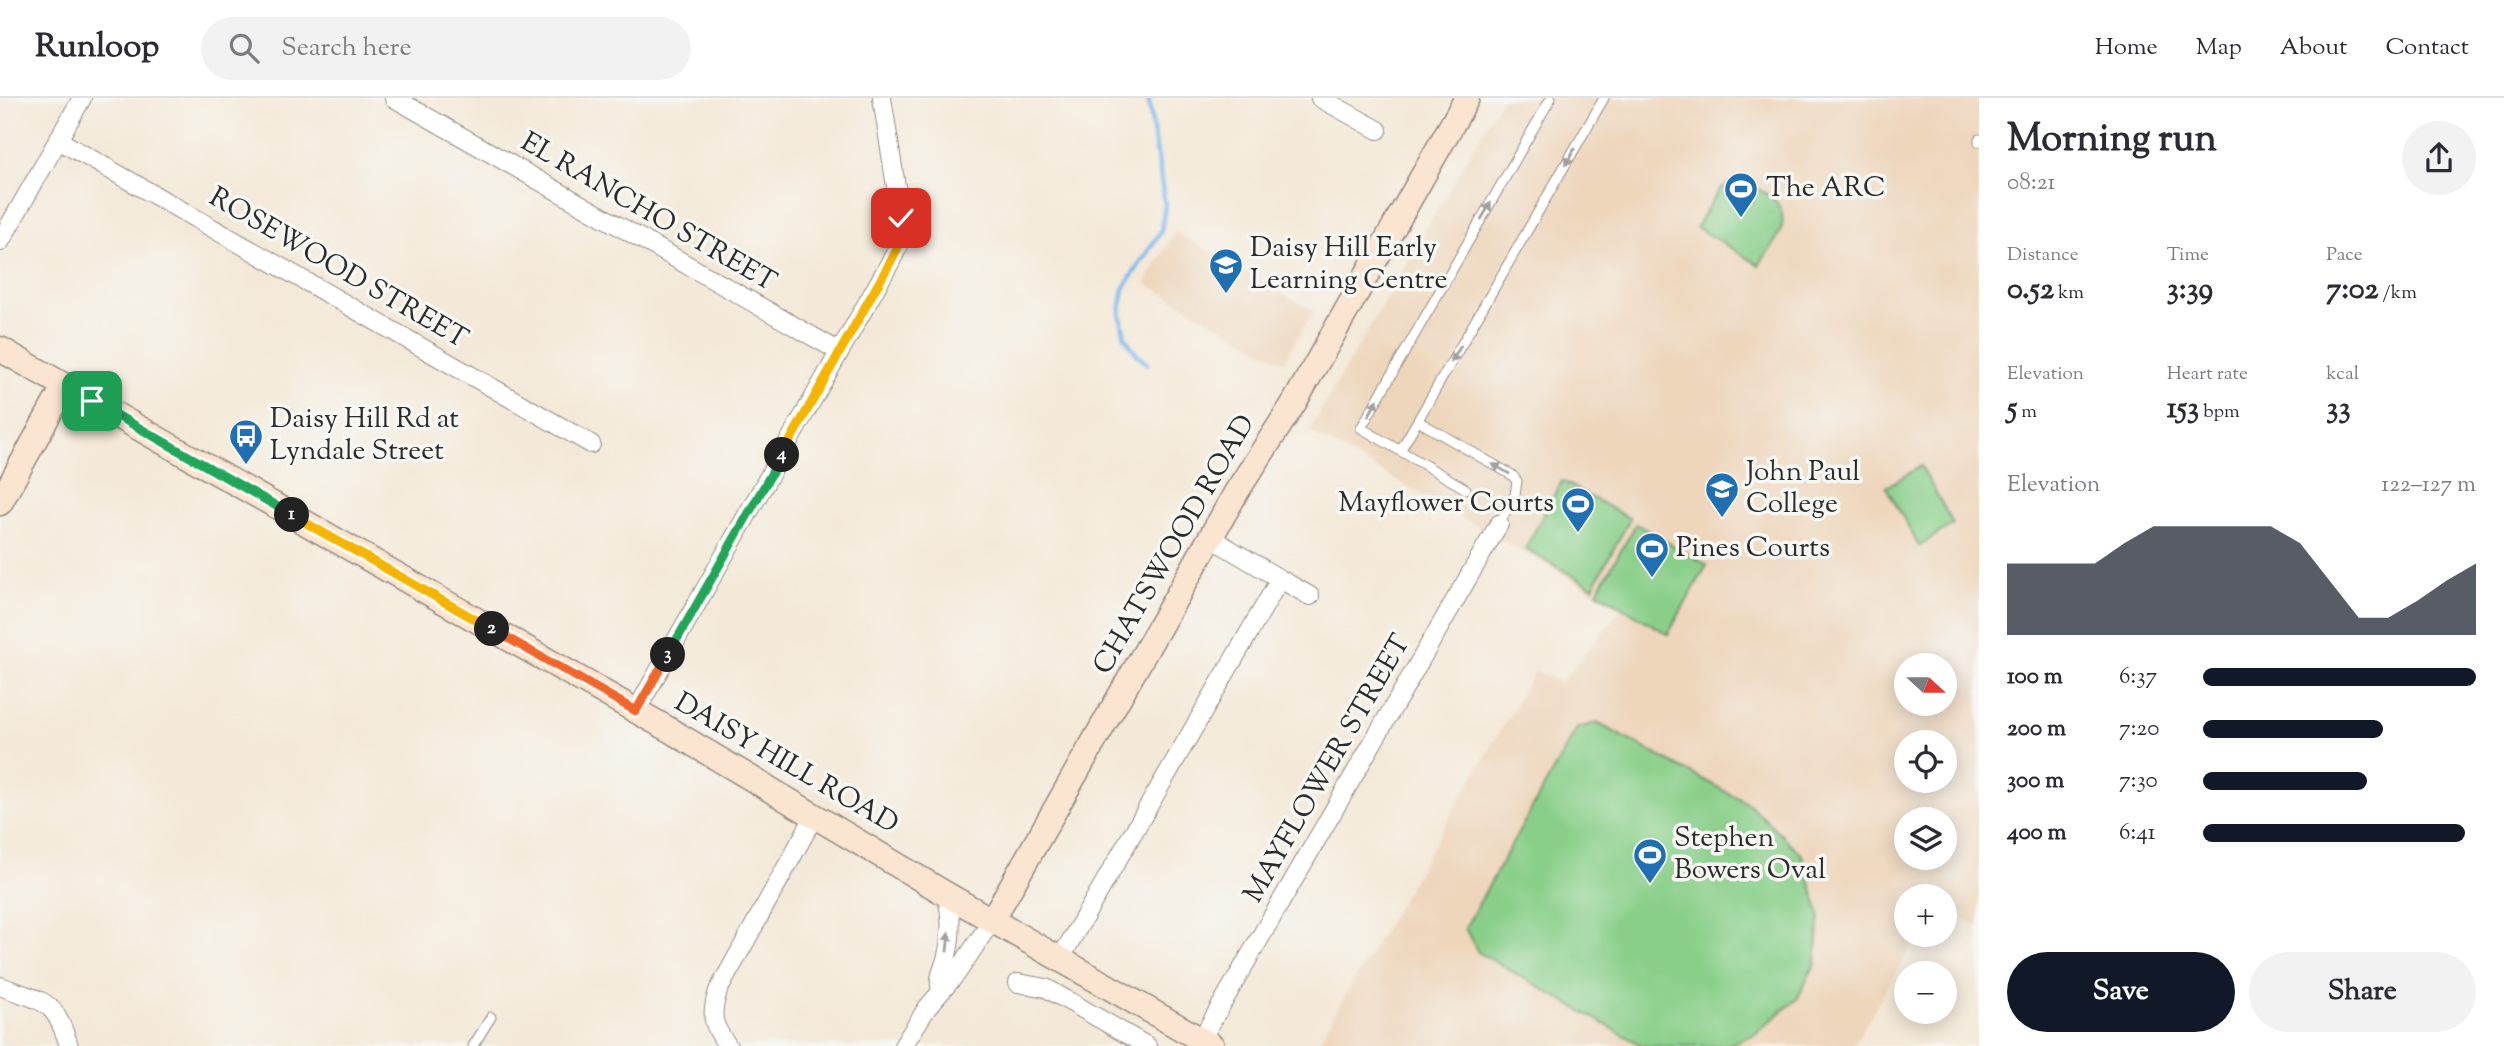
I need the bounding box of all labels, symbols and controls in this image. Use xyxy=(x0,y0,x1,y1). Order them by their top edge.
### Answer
search box xyxy=(201,17,691,80)
text: Runloop xyxy=(35,24,159,72)
icon: search xyxy=(225,29,263,67)
text: Search here xyxy=(281,30,412,67)
text: Home xyxy=(2095,31,2158,65)
text: Map xyxy=(2196,31,2242,65)
text: About xyxy=(2280,31,2347,65)
text: Contact xyxy=(2385,31,2469,65)
text: Morning run xyxy=(2007,114,2217,168)
button: share xyxy=(2402,121,2476,195)
street label: EL RANCHO STREET xyxy=(513,123,784,303)
one-way arrow xyxy=(1564,148,1576,167)
text: 08:21 xyxy=(2007,167,2055,200)
place label: The ARC xyxy=(1766,169,1885,209)
sports icon: The ARC xyxy=(1722,170,1760,219)
street label: ROSEWOOD STREET xyxy=(201,178,475,360)
pin xyxy=(871,188,931,248)
icon: check xyxy=(882,199,920,237)
one-way arrow xyxy=(1480,201,1492,220)
place label: Daisy Hill Early Learning Centre xyxy=(1250,229,1448,301)
text: Distance xyxy=(2007,242,2079,269)
text: Time xyxy=(2167,242,2209,269)
text: Pace xyxy=(2326,242,2363,269)
school or university icon: Daisy Hill Early Learning Centre xyxy=(1207,246,1245,295)
text: 0.52 xyxy=(2007,269,2054,312)
text: 3:39 xyxy=(2167,269,2213,312)
text: 7:02 xyxy=(2326,269,2378,312)
text: km xyxy=(2054,280,2084,307)
text: /km xyxy=(2378,280,2417,307)
one-way arrow xyxy=(1450,344,1462,364)
text: Elevation xyxy=(2007,361,2084,388)
text: Heart rate xyxy=(2167,361,2248,388)
text: kcal xyxy=(2326,361,2359,388)
pin xyxy=(62,371,122,431)
icon: arrive xyxy=(73,382,111,420)
text: 5 xyxy=(2007,388,2017,431)
text: 153 xyxy=(2167,388,2199,431)
text: 33 xyxy=(2326,388,2351,431)
one-way arrow xyxy=(1367,399,1379,418)
text: m xyxy=(2017,399,2037,426)
text: bpm xyxy=(2199,399,2240,426)
place label: Daisy Hill Rd at Lyndale Street xyxy=(270,400,459,472)
street label: CHATSWOOD ROAD xyxy=(1084,408,1266,682)
bus stop icon: Daisy Hill Rd at Lyndale Street xyxy=(227,417,265,466)
pin: 4 xyxy=(764,438,800,472)
text: 4 xyxy=(777,441,786,468)
place label: John Paul College xyxy=(1744,453,1860,525)
one-way arrow xyxy=(1491,462,1510,475)
text: Elevation xyxy=(2007,469,2100,502)
text: 122–127 m xyxy=(2381,469,2476,502)
school or university icon: John Paul College xyxy=(1703,470,1741,519)
place label: Mayflower Courts xyxy=(1338,484,1554,524)
sports icon: Mayflower Courts xyxy=(1559,485,1597,534)
pin: 1 xyxy=(274,498,310,532)
text: 1 xyxy=(288,501,295,528)
place label: Pines Courts xyxy=(1676,529,1830,569)
sports icon: Pines Courts xyxy=(1633,530,1671,579)
pin: 2 xyxy=(475,612,510,646)
text: 2 xyxy=(487,615,496,642)
street label: MAYFLOWER STREET xyxy=(1235,627,1421,911)
pin: 3 xyxy=(650,638,686,672)
text: 3 xyxy=(664,641,671,668)
north arrow xyxy=(1894,653,1956,716)
map controls xyxy=(1894,653,1957,1024)
text: 100 m xyxy=(2007,661,2063,694)
text: 6:37 xyxy=(2119,661,2157,694)
street label: DAISY HILL ROAD xyxy=(667,684,905,844)
text: 200 m xyxy=(2007,713,2066,746)
text: 7:20 xyxy=(2119,713,2159,746)
button: locate xyxy=(1894,730,1957,793)
text: 300 m xyxy=(2007,765,2064,798)
text: 7:30 xyxy=(2119,765,2158,798)
button: layers xyxy=(1894,807,1957,870)
text: 400 m xyxy=(2007,817,2067,850)
text: 6:41 xyxy=(2119,817,2156,850)
place label: Stephen Bowers Oval xyxy=(1674,819,1826,891)
sports icon: Stephen Bowers Oval xyxy=(1631,836,1669,885)
button: + xyxy=(1894,884,1957,947)
one-way arrow xyxy=(943,931,954,953)
button: Save xyxy=(2007,952,2235,1032)
button: Share xyxy=(2249,952,2476,1032)
button: − xyxy=(1894,961,1957,1024)

